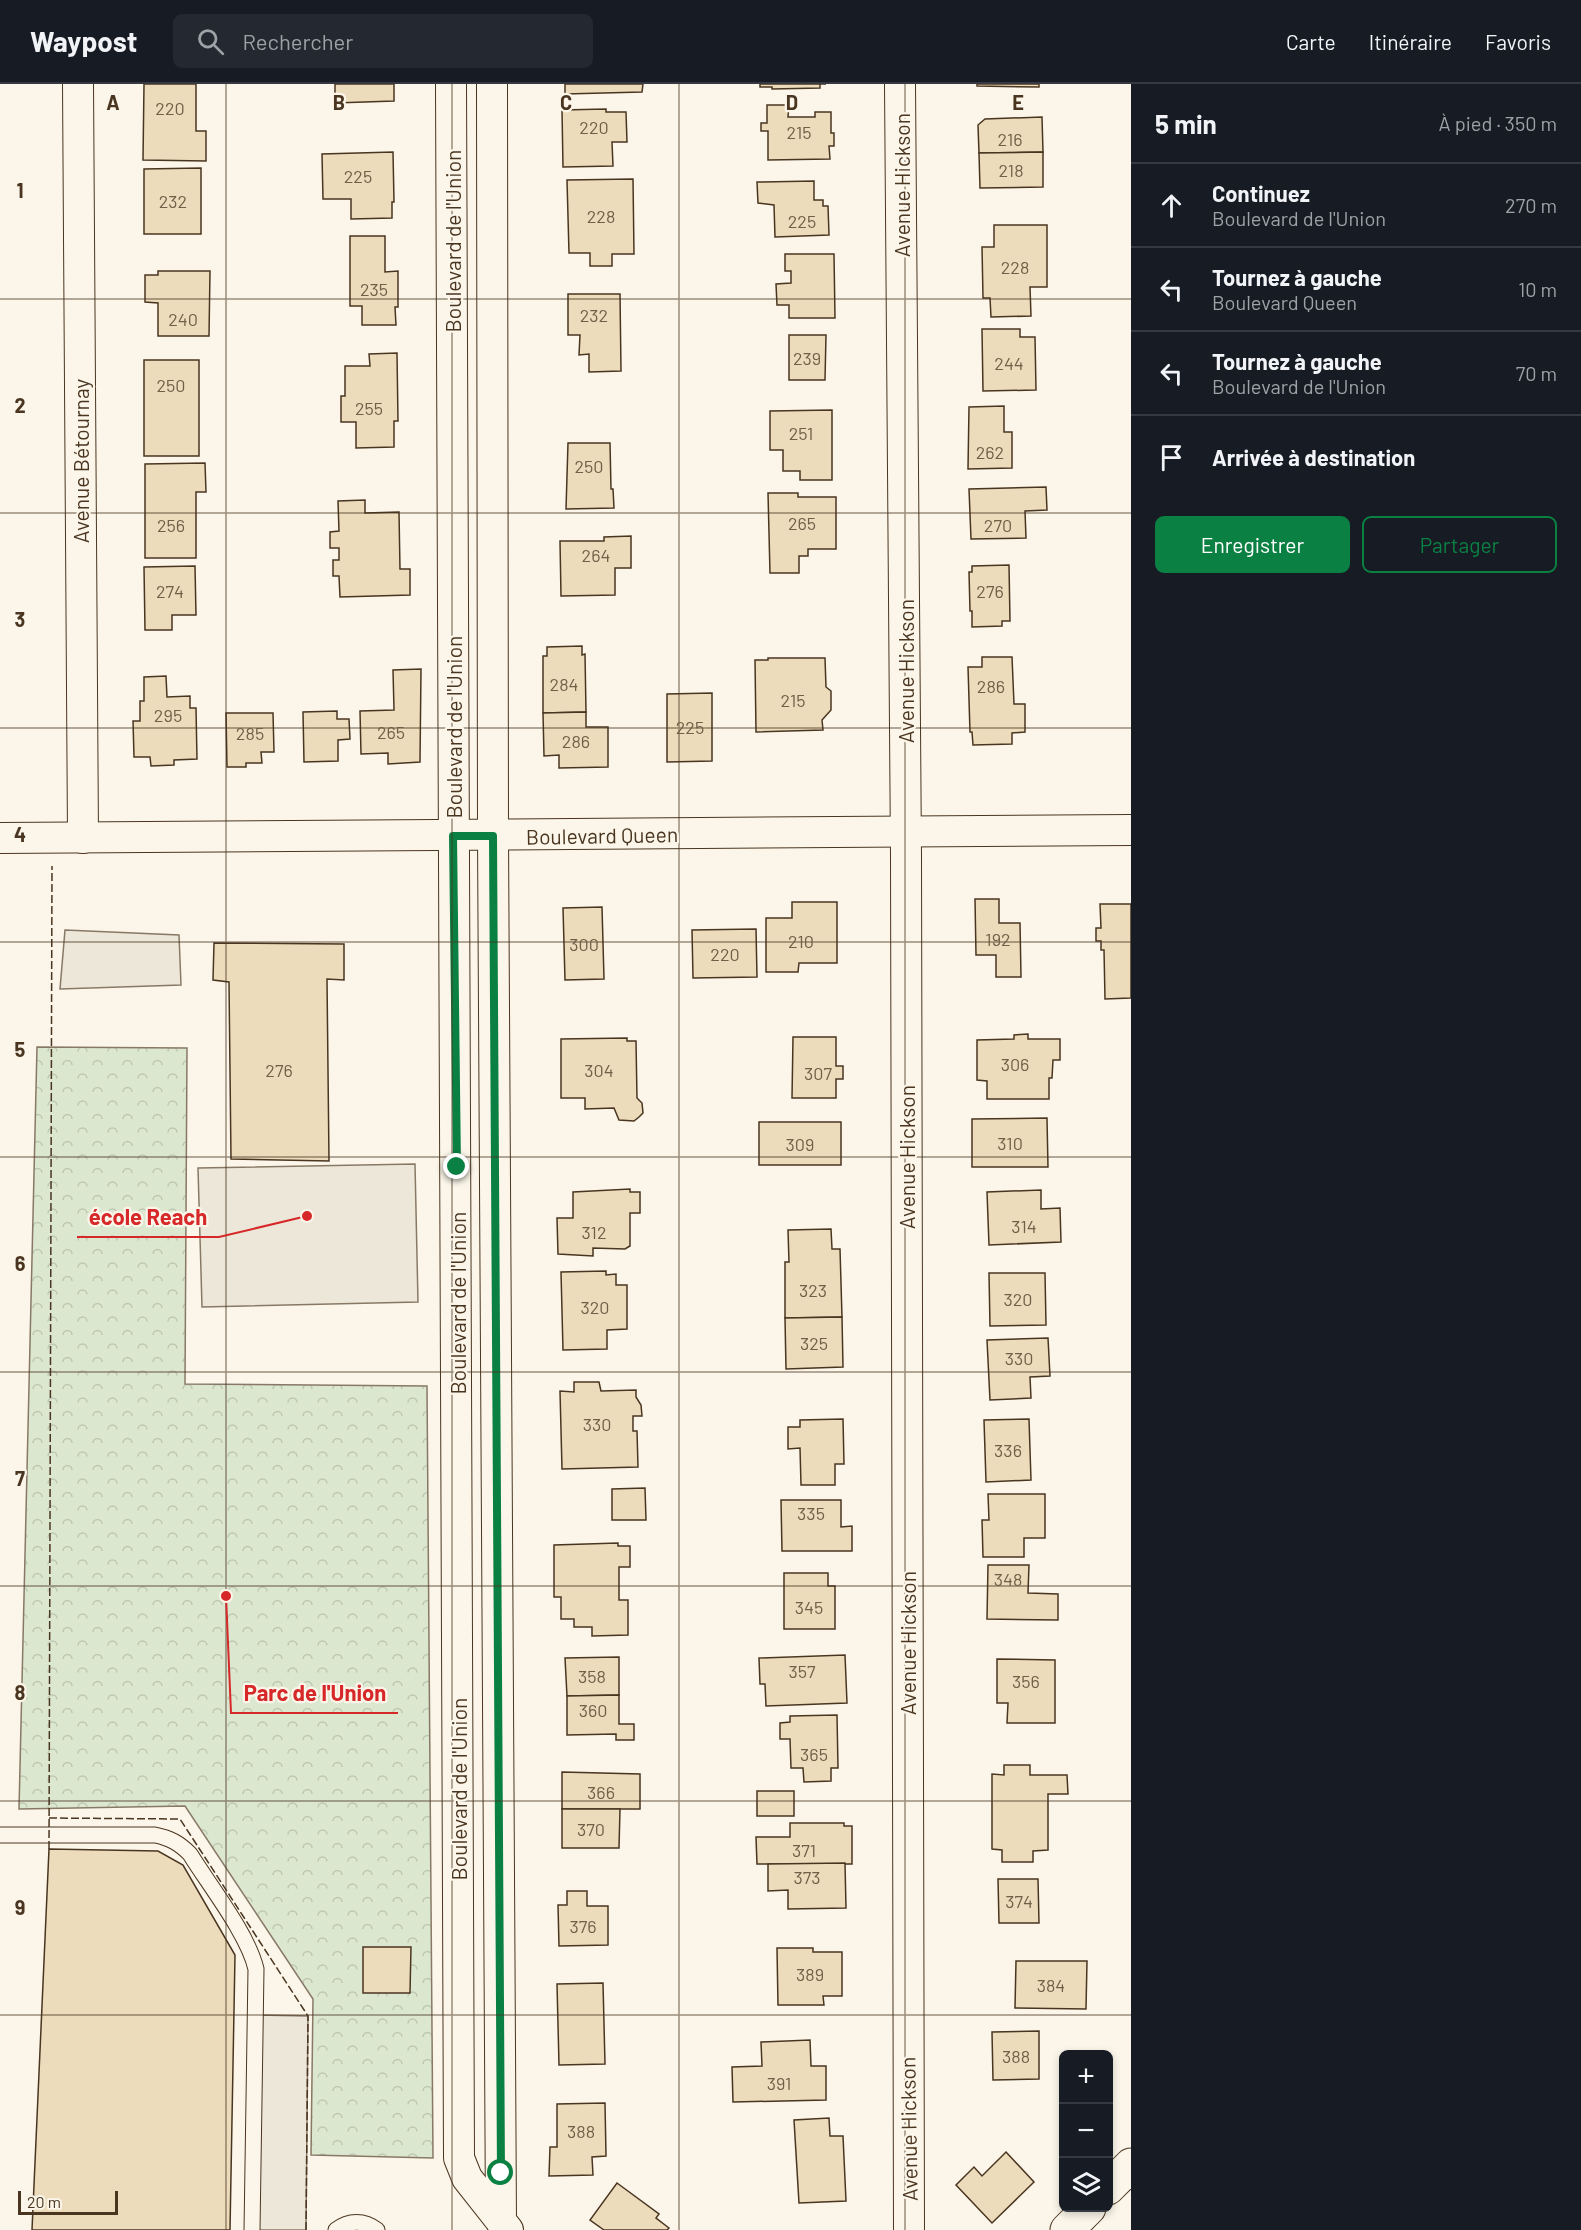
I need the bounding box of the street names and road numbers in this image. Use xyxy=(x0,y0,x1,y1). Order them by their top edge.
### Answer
street label: Avenue Hickson xyxy=(889,113,914,257)
street label: Boulevard de l'Union xyxy=(440,150,465,332)
street label: Avenue Bétournay xyxy=(68,378,93,543)
street label: Avenue Hickson xyxy=(893,599,918,743)
street label: Boulevard de l'Union xyxy=(441,636,466,818)
street label: Boulevard Queen xyxy=(526,821,678,849)
street label: Avenue Hickson xyxy=(894,1085,919,1229)
street label: Boulevard de l'Union xyxy=(445,1212,470,1394)
street label: Avenue Hickson xyxy=(895,1571,920,1715)
street label: Boulevard de l'Union xyxy=(446,1698,471,1880)
street label: Avenue Hickson xyxy=(894,2057,922,2201)

